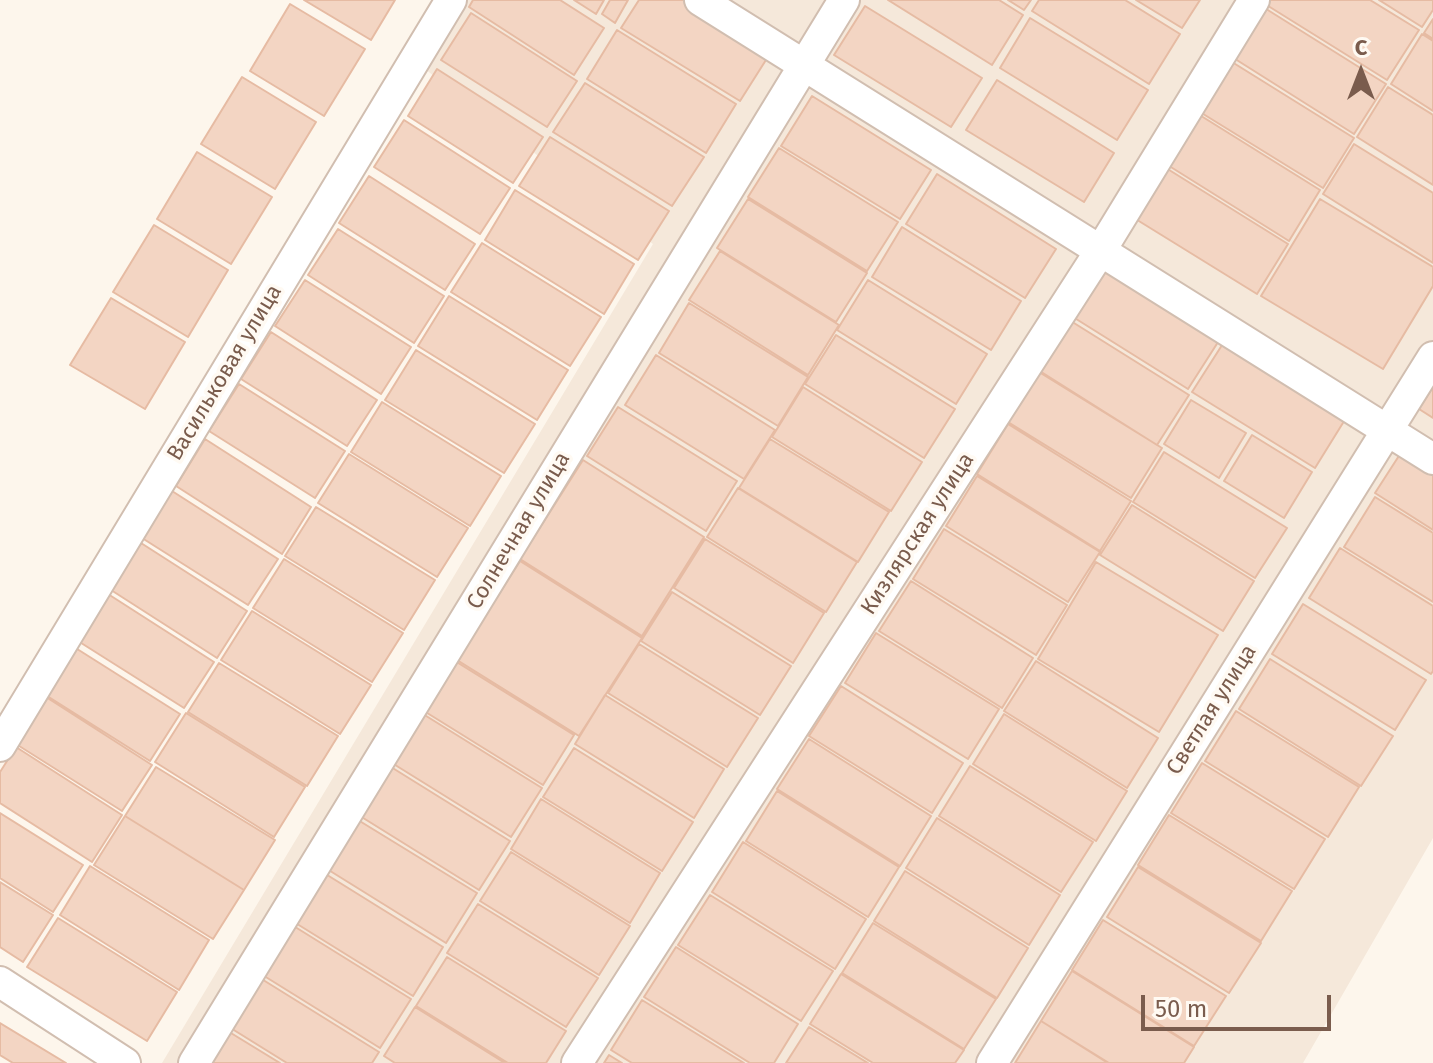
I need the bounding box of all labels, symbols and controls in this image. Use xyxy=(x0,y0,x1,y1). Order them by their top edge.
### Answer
north arrow xyxy=(1321,32,1401,112)
text: С xyxy=(1355,34,1367,61)
street label: Васильковая улица xyxy=(162,280,288,466)
street label: Солнечная улица xyxy=(462,448,576,614)
street label: Кизлярская улица xyxy=(856,448,980,620)
street label: Светлая улица xyxy=(1161,640,1263,780)
scale bar xyxy=(1145,979,1335,1029)
text: 50 m xyxy=(1155,995,1207,1023)

